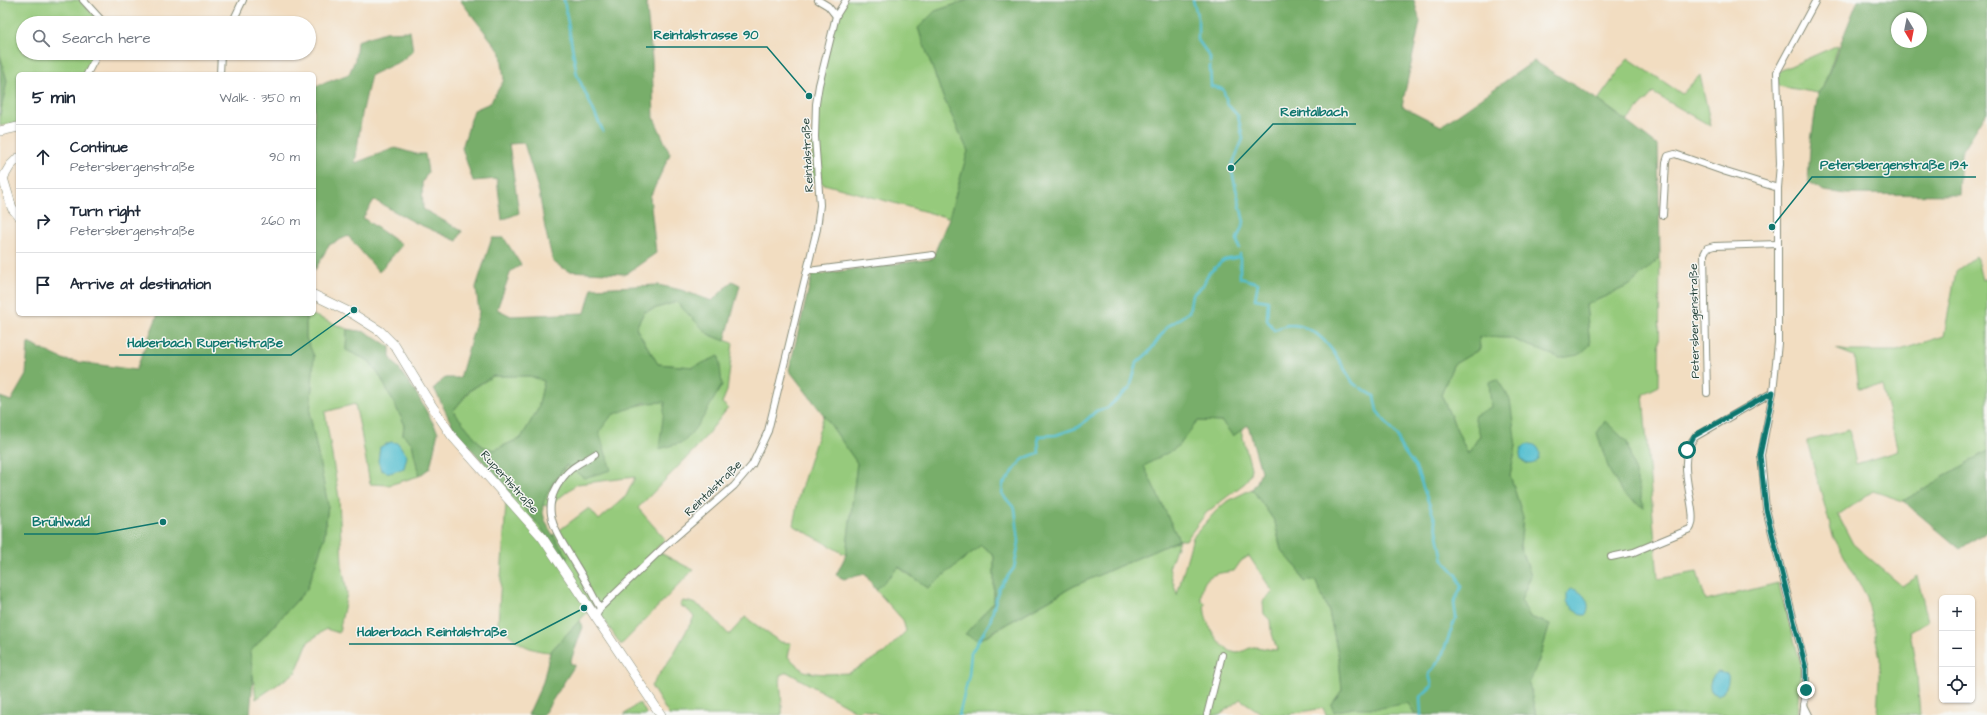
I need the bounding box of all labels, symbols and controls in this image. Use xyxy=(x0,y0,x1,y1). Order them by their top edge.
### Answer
north arrow xyxy=(1891,12,1927,48)
search box xyxy=(16,16,316,60)
callout: Reintalstrasse 90 xyxy=(646,22,767,47)
text: Reintalstrasse 90 xyxy=(653,26,759,44)
icon: search xyxy=(30,27,52,49)
text: Search here xyxy=(62,28,151,49)
text: 5 min xyxy=(32,86,75,110)
text: Walk · 350 m xyxy=(220,89,300,107)
callout: Reintalbach xyxy=(1273,99,1356,124)
text: Reintalbach xyxy=(1280,103,1348,121)
street label: Reintalstraße xyxy=(797,117,818,193)
text: Continue xyxy=(70,137,128,158)
icon: ahead xyxy=(32,146,54,168)
text: 90 m xyxy=(269,148,300,166)
callout: Petersbergenstraße 194 xyxy=(1812,152,1976,177)
text: Petersbergenstraße 194 xyxy=(1820,156,1968,176)
text: Petersbergenstraße xyxy=(70,158,195,176)
text: Turn right xyxy=(70,201,141,222)
icon: right xyxy=(32,210,54,232)
text: 260 m xyxy=(261,212,300,230)
text: Petersbergenstraße xyxy=(70,222,195,240)
street label: Petersbergenstraße xyxy=(1685,263,1705,379)
icon: arrive xyxy=(32,274,54,296)
text: Arrive at destination xyxy=(70,274,211,295)
callout: Haberbach Rupertistraße xyxy=(119,330,291,355)
text: Haberbach Rupertistraße xyxy=(127,334,283,353)
route start xyxy=(1678,441,1696,459)
street label: Rupertistraße xyxy=(477,447,543,518)
street label: Reintalstraße xyxy=(681,456,746,520)
callout: Brühlwald xyxy=(24,509,97,534)
text: Brühlwald xyxy=(32,513,90,531)
map controls xyxy=(1939,595,1975,703)
button: + xyxy=(1939,595,1975,631)
callout: Haberbach Reintalstraße xyxy=(349,619,515,644)
text: Haberbach Reintalstraße xyxy=(357,623,507,641)
button: − xyxy=(1939,631,1975,667)
button: locate xyxy=(1939,667,1975,703)
route end xyxy=(1797,681,1815,699)

